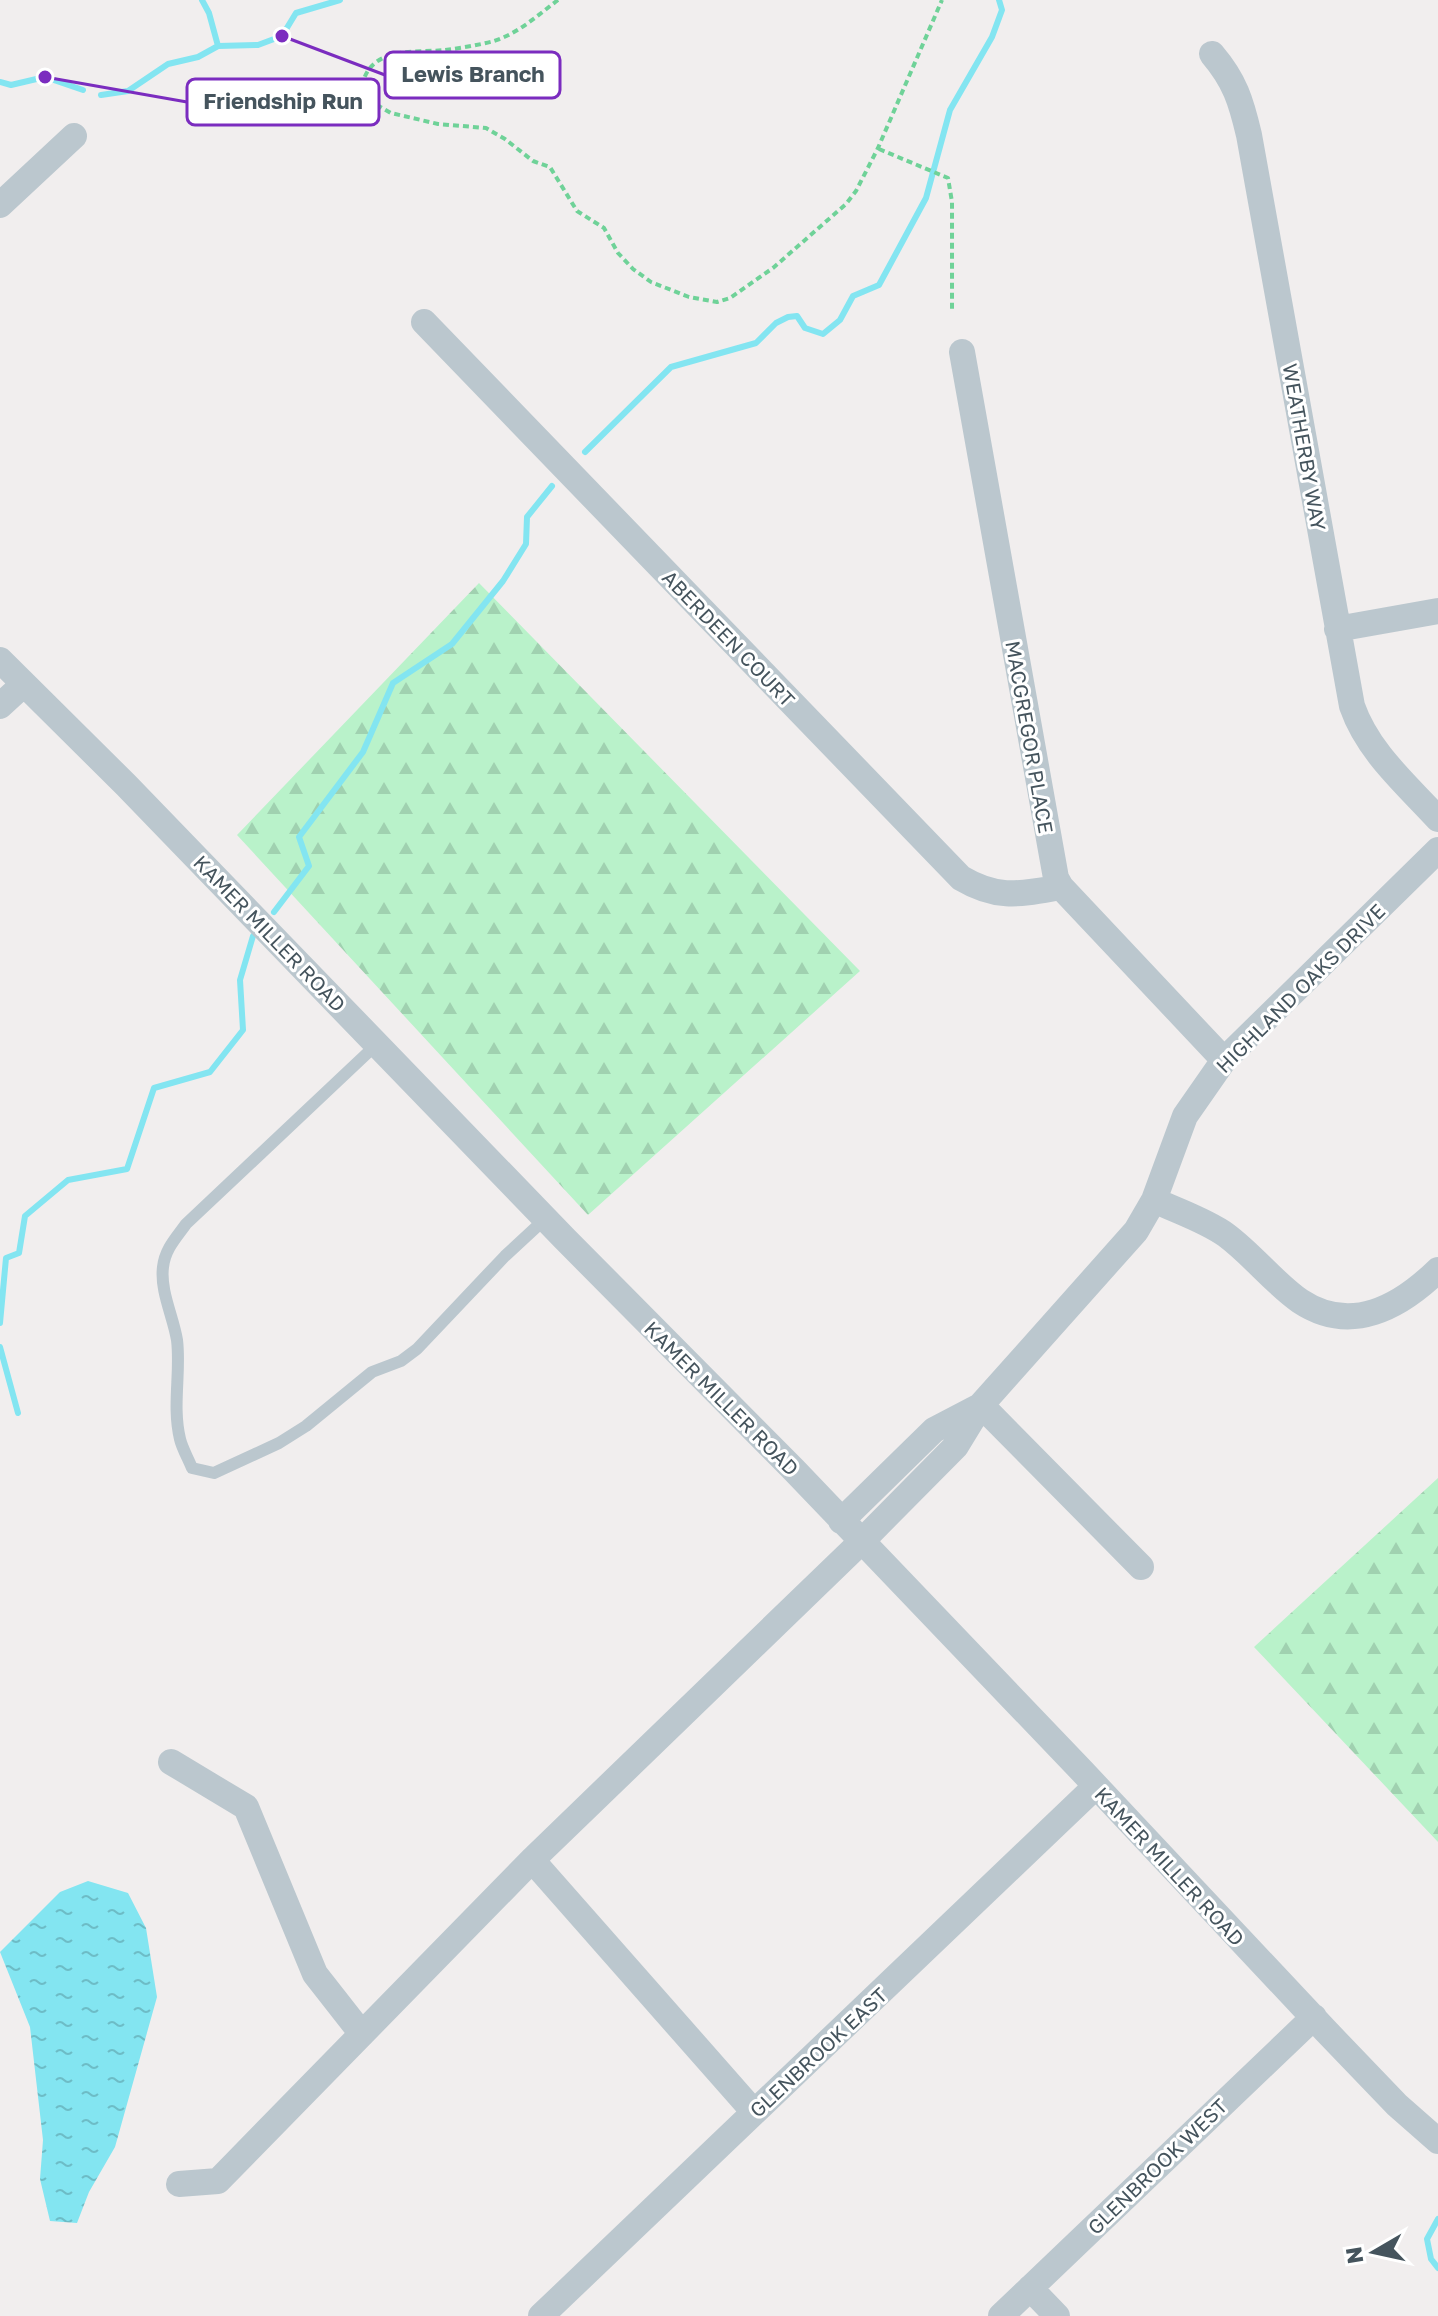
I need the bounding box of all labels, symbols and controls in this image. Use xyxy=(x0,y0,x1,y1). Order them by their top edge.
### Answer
callout: Lewis Branch xyxy=(385,52,560,98)
text: Lewis Branch xyxy=(401,60,545,87)
callout: Friendship Run xyxy=(187,79,379,125)
text: Friendship Run xyxy=(203,87,363,114)
street label: WEATHERBY WAY xyxy=(1278,362,1332,533)
street label: ABERDEEN COURT xyxy=(658,565,800,711)
street label: MACGREGOR PLACE xyxy=(1001,639,1059,835)
street label: KAMER MILLER ROAD xyxy=(189,850,351,1016)
street label: HIGHLAND OAKS DRIVE xyxy=(1211,899,1389,1077)
street label: KAMER MILLER ROAD xyxy=(640,1316,804,1480)
street label: KAMER MILLER ROAD xyxy=(1090,1782,1250,1950)
street label: GLENBROOK EAST xyxy=(744,1982,892,2122)
street label: GLENBROOK WEST xyxy=(1082,2093,1232,2239)
north arrow xyxy=(1334,2212,1414,2292)
text: N xyxy=(1339,2245,1368,2266)

